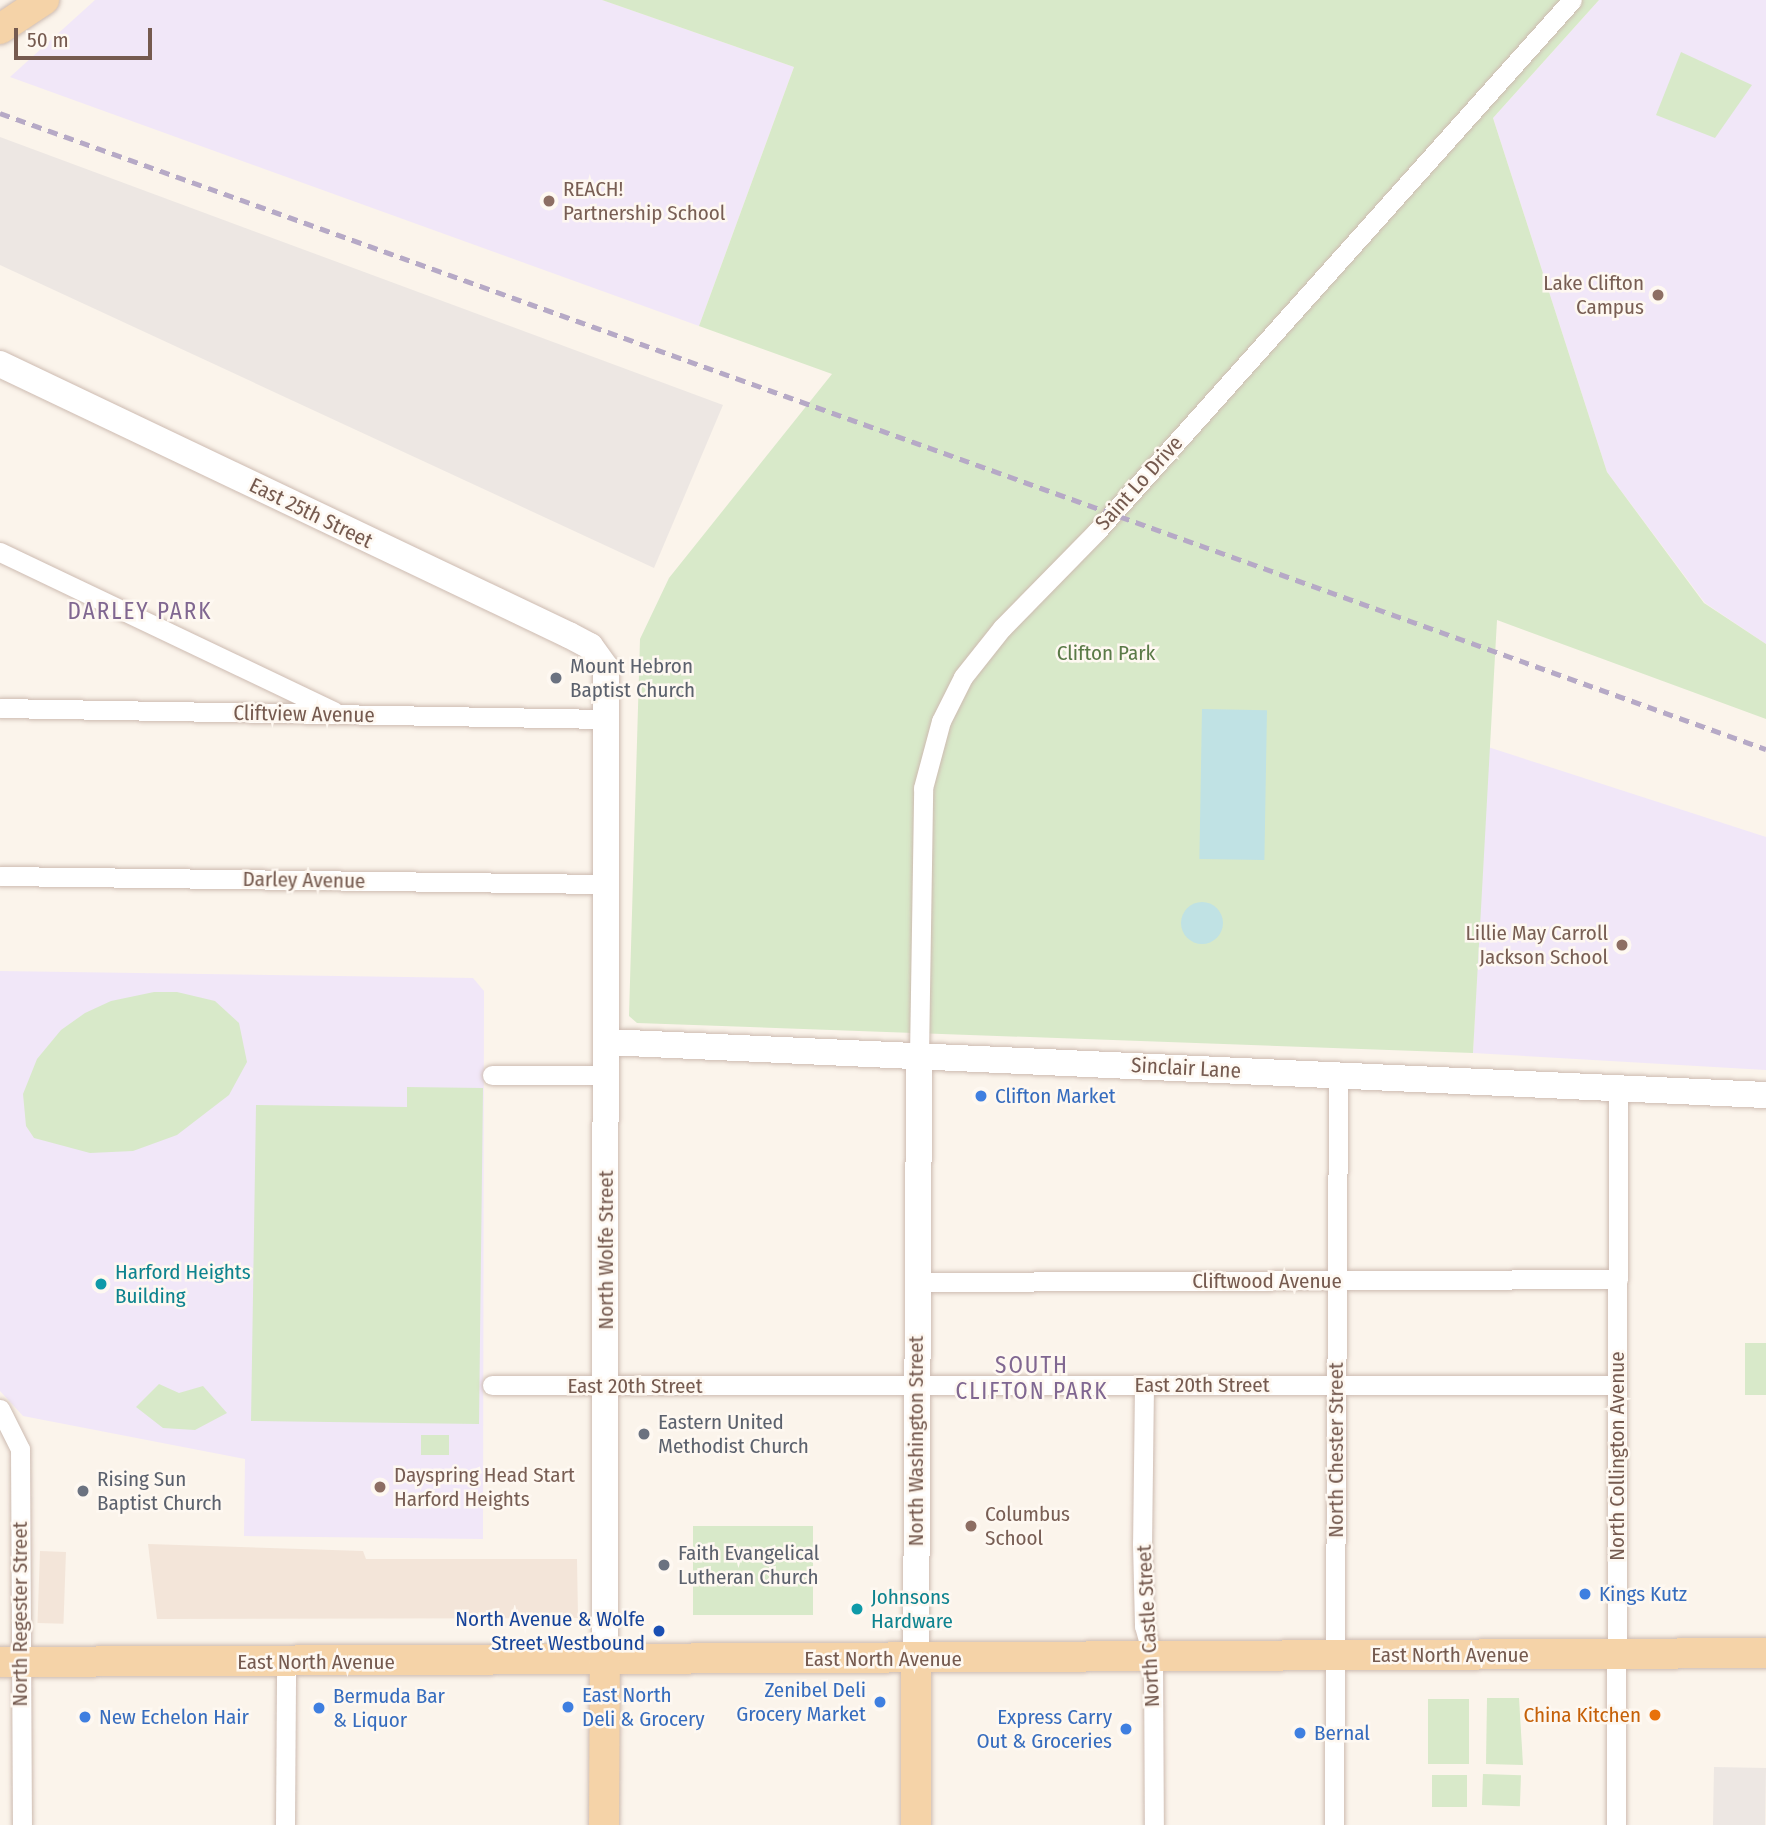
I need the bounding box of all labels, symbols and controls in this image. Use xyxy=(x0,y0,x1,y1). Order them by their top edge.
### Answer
scale bar xyxy=(18,14,156,58)
text: 50 m xyxy=(27,27,69,53)
place label: REACH! Partnership School xyxy=(563,176,725,226)
marker: REACH! Partnership School xyxy=(541,193,557,209)
place label: Lake Clifton Campus xyxy=(1543,270,1644,320)
marker: Lake Clifton Campus xyxy=(1650,287,1666,303)
street label: Saint Lo Drive xyxy=(1090,431,1188,535)
street label: East 25th Street xyxy=(245,472,377,554)
district label: DARLEY PARK xyxy=(69,597,211,625)
park label: Clifton Park xyxy=(1057,640,1155,666)
place label: Mount Hebron Baptist Church xyxy=(570,653,695,703)
marker: Mount Hebron Baptist Church xyxy=(548,670,564,686)
street label: Cliftview Avenue xyxy=(233,700,375,728)
street label: Darley Avenue xyxy=(242,866,366,894)
place label: Lillie May Carroll Jackson School xyxy=(1466,920,1608,970)
marker: Lillie May Carroll Jackson School xyxy=(1614,937,1630,953)
street label: Sinclair Lane xyxy=(1130,1053,1242,1083)
place label: Clifton Market xyxy=(995,1083,1116,1109)
marker: Clifton Market xyxy=(973,1088,989,1104)
street label: North Wolfe Street xyxy=(593,1170,619,1330)
place label: Harford Heights Building xyxy=(115,1259,251,1309)
street label: Cliftwood Avenue xyxy=(1192,1268,1342,1294)
marker: Harford Heights Building xyxy=(93,1276,109,1292)
street label: North Washington Street xyxy=(903,1336,929,1546)
district label: SOUTH CLIFTON PARK xyxy=(957,1351,1107,1405)
street label: North Collington Avenue xyxy=(1604,1351,1630,1561)
street label: North Chester Street xyxy=(1323,1362,1349,1538)
street label: East 20th Street xyxy=(1134,1372,1270,1398)
street label: East 20th Street xyxy=(567,1373,703,1399)
place label: Eastern United Methodist Church xyxy=(658,1409,809,1459)
marker: Eastern United Methodist Church xyxy=(636,1426,652,1442)
place label: Dayspring Head Start Harford Heights xyxy=(394,1462,575,1512)
place label: Rising Sun Baptist Church xyxy=(97,1466,222,1516)
marker: Dayspring Head Start Harford Heights xyxy=(372,1479,388,1495)
marker: Rising Sun Baptist Church xyxy=(75,1483,91,1499)
place label: Columbus School xyxy=(985,1501,1070,1551)
marker: Columbus School xyxy=(963,1518,979,1534)
street label: North Regester Street xyxy=(7,1521,33,1707)
place label: Faith Evangelical Lutheran Church xyxy=(678,1540,819,1590)
street label: North Castle Street xyxy=(1131,1544,1165,1708)
marker: Faith Evangelical Lutheran Church xyxy=(656,1557,672,1573)
place label: Kings Kutz xyxy=(1599,1581,1687,1607)
place label: Johnsons Hardware xyxy=(871,1584,953,1634)
marker: Kings Kutz xyxy=(1577,1586,1593,1602)
marker: Johnsons Hardware xyxy=(849,1601,865,1617)
place label: North Avenue & Wolfe Street Westbound xyxy=(455,1606,645,1656)
marker: North Avenue & Wolfe Street Westbound xyxy=(651,1623,667,1639)
street label: East North Avenue xyxy=(1371,1642,1529,1668)
street label: East North Avenue xyxy=(804,1646,962,1672)
street label: East North Avenue xyxy=(237,1649,395,1675)
place label: Zenibel Deli Grocery Market xyxy=(736,1677,866,1727)
place label: East North Deli & Grocery xyxy=(582,1682,705,1732)
place label: Bermuda Bar & Liquor xyxy=(333,1683,445,1733)
marker: Zenibel Deli Grocery Market xyxy=(872,1694,888,1710)
marker: East North Deli & Grocery xyxy=(560,1699,576,1715)
marker: Bermuda Bar & Liquor xyxy=(311,1700,327,1716)
place label: China Kitchen xyxy=(1523,1702,1641,1728)
place label: New Echelon Hair xyxy=(99,1704,249,1730)
place label: Express Carry Out & Groceries xyxy=(976,1704,1112,1754)
marker: China Kitchen xyxy=(1647,1707,1663,1723)
marker: New Echelon Hair xyxy=(77,1709,93,1725)
place label: Bernal xyxy=(1314,1720,1370,1746)
marker: Express Carry Out & Groceries xyxy=(1118,1721,1134,1737)
marker: Bernal xyxy=(1292,1725,1308,1741)

